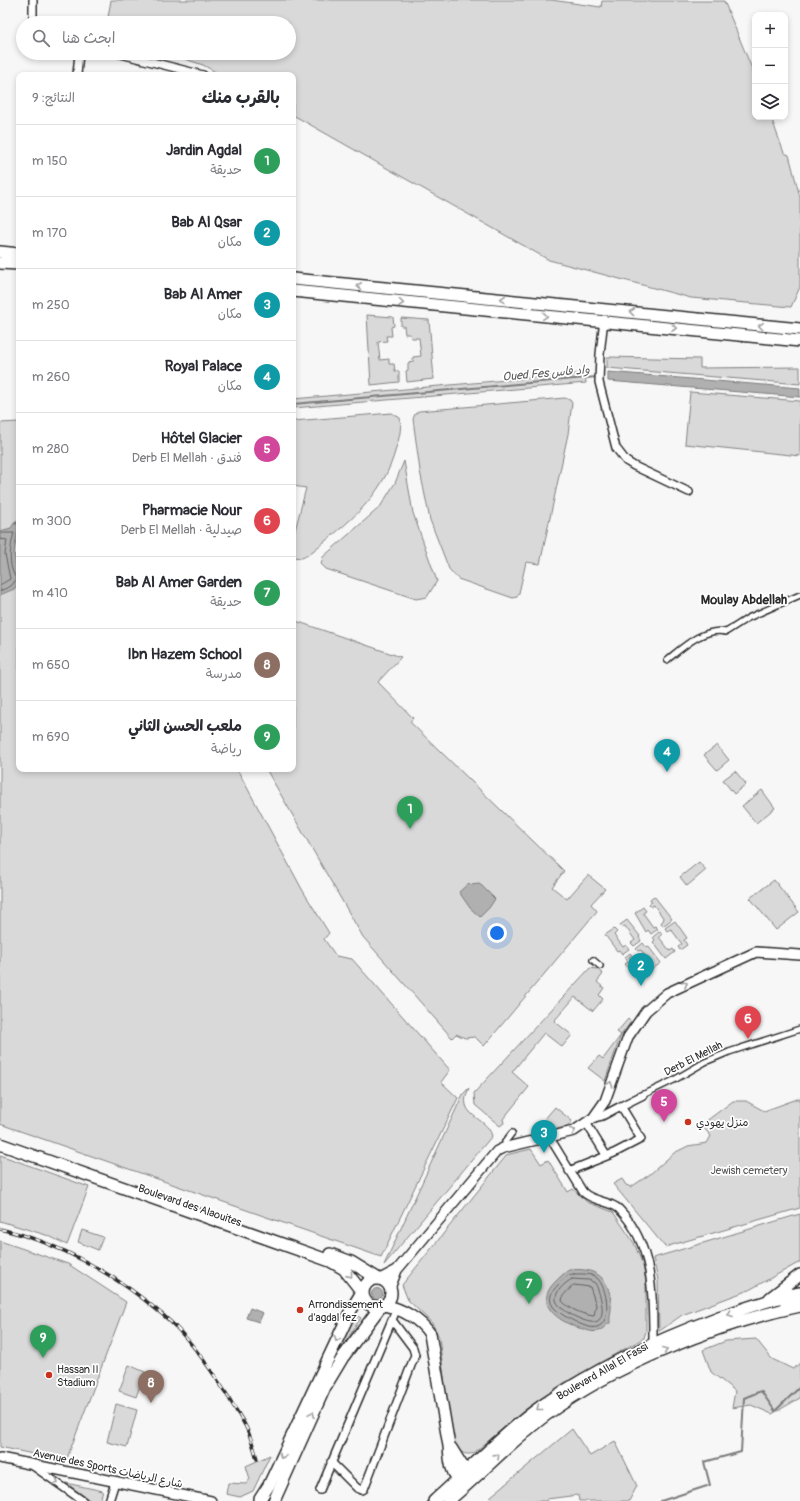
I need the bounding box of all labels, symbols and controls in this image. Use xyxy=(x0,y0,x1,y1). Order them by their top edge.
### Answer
map controls xyxy=(752,12,788,120)
button: + xyxy=(752,12,788,48)
search box xyxy=(16,16,296,60)
icon: search xyxy=(30,27,52,49)
text: ابحث هنا xyxy=(62,29,115,48)
button: − xyxy=(752,48,788,84)
button: layers xyxy=(752,84,788,120)
text: بالقرب منك xyxy=(202,87,280,108)
text: النتائج: 9 xyxy=(32,90,75,106)
text: Jardin Agdal xyxy=(166,141,242,160)
text: 150 m xyxy=(32,153,67,169)
text: 1 xyxy=(264,153,270,169)
text: حديقة xyxy=(210,162,242,178)
text: Bab Al Qsar xyxy=(171,213,242,232)
text: 170 m xyxy=(32,225,67,241)
text: 2 xyxy=(263,225,271,241)
text: مكان xyxy=(218,234,242,250)
one-way arrow xyxy=(356,282,362,291)
text: Bab Al Amer xyxy=(164,285,242,304)
one-way arrow xyxy=(499,295,506,304)
text: 250 m xyxy=(32,297,70,313)
text: 3 xyxy=(263,297,271,313)
one-way arrow xyxy=(398,298,404,307)
text: مكان xyxy=(218,306,242,322)
one-way arrow xyxy=(629,308,635,317)
one-way arrow xyxy=(542,312,548,321)
one-way arrow xyxy=(758,321,764,330)
one-way arrow xyxy=(671,324,677,333)
text: Royal Palace xyxy=(165,357,242,376)
water label: Oued Fes واد فاس xyxy=(502,362,591,385)
text: 260 m xyxy=(32,369,70,385)
text: 4 xyxy=(263,369,271,385)
text: مكان xyxy=(218,378,242,394)
text: Hôtel Glacier xyxy=(161,429,242,448)
text: 280 m xyxy=(32,441,69,457)
text: 5 xyxy=(263,441,271,457)
text: فندق · Derb El Mellah xyxy=(132,450,242,466)
text: Pharmacie Nour xyxy=(142,501,242,520)
text: 300 m xyxy=(32,513,71,529)
text: 6 xyxy=(263,513,271,529)
text: صيدلية · Derb El Mellah xyxy=(120,522,242,538)
text: Bab Al Amer Garden xyxy=(116,573,242,592)
text: 410 m xyxy=(32,585,68,601)
text: 7 xyxy=(264,585,270,601)
district label: Moulay Abdellah xyxy=(701,592,787,608)
text: حديقة xyxy=(210,594,242,610)
text: Ibn Hazem School xyxy=(127,645,242,664)
text: 650 m xyxy=(32,657,70,673)
text: 8 xyxy=(264,657,270,673)
text: مدرسة xyxy=(206,666,242,682)
text: ملعب الحسن الثاني xyxy=(128,717,242,736)
text: 690 m xyxy=(32,729,70,745)
text: 9 xyxy=(264,729,270,745)
pin: 4 xyxy=(654,739,680,772)
text: رياضة xyxy=(211,741,242,757)
pin: 1 xyxy=(397,796,423,829)
your location xyxy=(487,923,507,943)
pin: 2 xyxy=(628,953,654,986)
one-way arrow xyxy=(681,981,689,989)
pin: 6 xyxy=(735,1006,761,1039)
street label: Derb El Mellah xyxy=(662,1038,725,1079)
one-way arrow xyxy=(605,1081,614,1088)
pin: 5 xyxy=(651,1089,677,1122)
place label: منزل يهودي xyxy=(696,1116,748,1131)
marker: منزل يهودي xyxy=(683,1117,693,1127)
pin: 3 xyxy=(531,1120,557,1153)
one-way arrow xyxy=(569,1127,576,1135)
park label: Jewish cemetery xyxy=(710,1164,788,1177)
street label: Boulevard des Alaouites xyxy=(136,1182,243,1229)
one-way arrow xyxy=(345,1271,352,1278)
pin: 7 xyxy=(516,1271,542,1304)
place label: Arrondissement d'agdal fez xyxy=(308,1298,383,1324)
marker: Arrondissement d'agdal fez xyxy=(295,1305,305,1315)
one-way arrow xyxy=(726,1309,733,1317)
pin: 9 xyxy=(30,1325,56,1358)
one-way arrow xyxy=(334,1334,342,1342)
street label: Boulevard Allal El Fassi xyxy=(554,1340,650,1403)
one-way arrow xyxy=(661,1346,668,1354)
place label: Hassan II Stadium xyxy=(57,1363,99,1389)
marker: Hassan II Stadium xyxy=(44,1370,54,1380)
pin: 8 xyxy=(138,1370,164,1403)
one-way arrow xyxy=(537,1404,544,1411)
one-way arrow xyxy=(307,1411,315,1418)
street label: Avenue des Sports شارع الرياضات xyxy=(32,1446,184,1493)
one-way arrow xyxy=(279,1452,287,1460)
one-way arrow xyxy=(492,1453,500,1461)
one-way arrow xyxy=(52,1477,59,1485)

